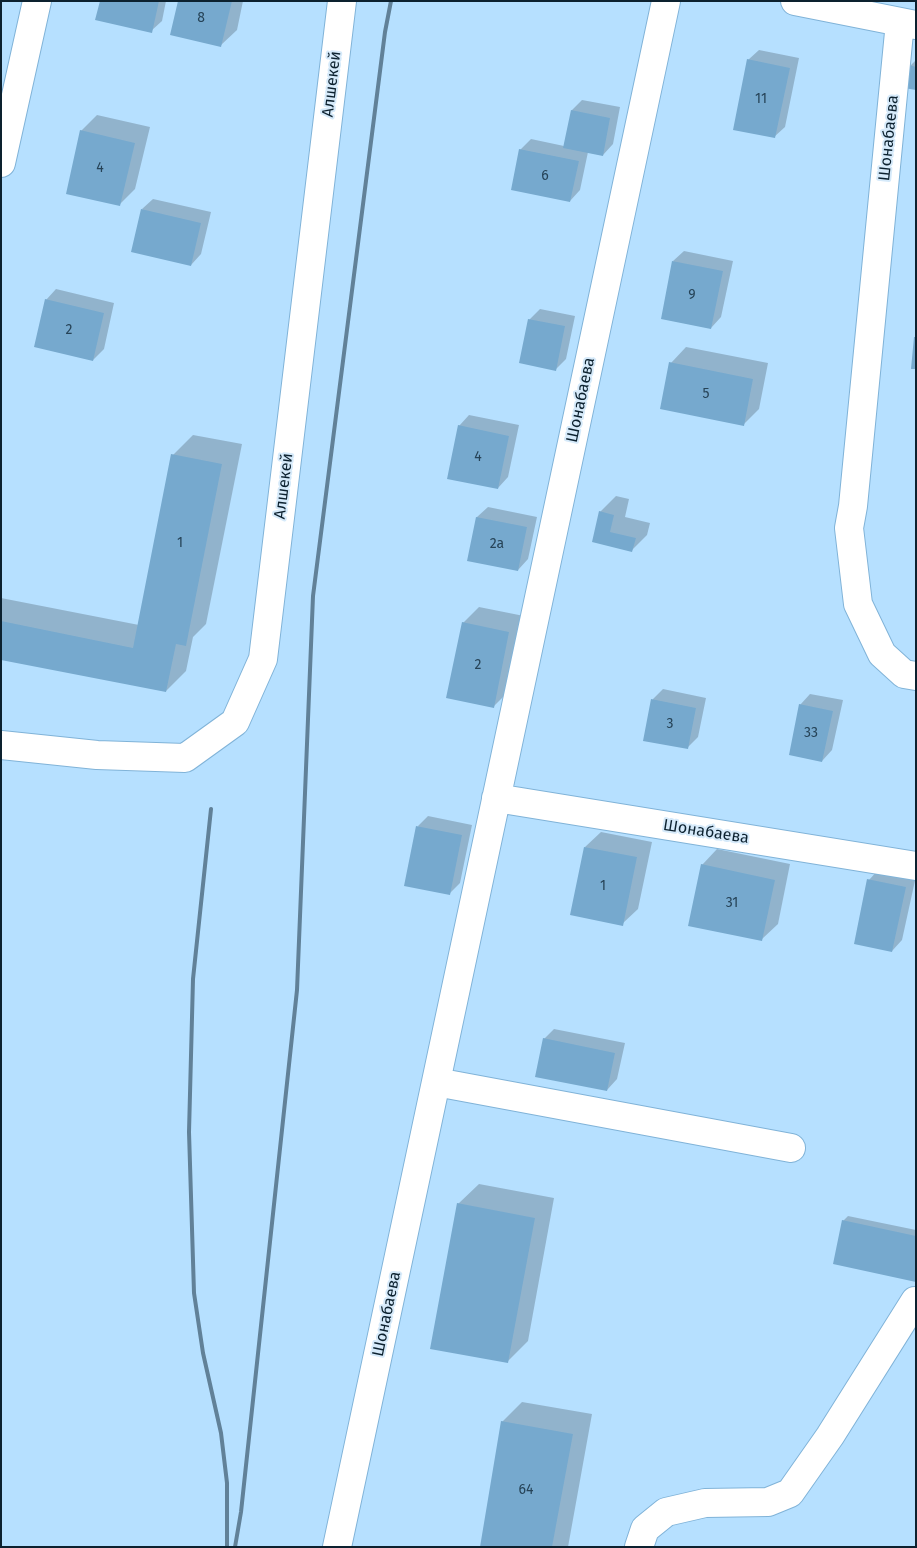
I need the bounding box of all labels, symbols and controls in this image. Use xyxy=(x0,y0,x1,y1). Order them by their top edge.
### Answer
house number: 8 xyxy=(197,10,205,26)
street label: Алшекей xyxy=(318,50,346,118)
house number: 11 xyxy=(755,91,767,107)
street label: Шонабаева xyxy=(875,94,903,182)
house number: 4 xyxy=(96,160,104,176)
house number: 6 xyxy=(541,168,549,184)
house number: 9 xyxy=(688,287,696,303)
house number: 2 xyxy=(66,322,72,338)
street label: Шонабаева xyxy=(563,356,599,444)
house number: 5 xyxy=(702,386,710,402)
house number: 4 xyxy=(474,449,482,465)
street label: Алшекей xyxy=(270,452,298,520)
house number: 1 xyxy=(177,535,183,551)
house number: 2а xyxy=(490,536,504,552)
house number: 2 xyxy=(475,657,481,673)
house number: 3 xyxy=(667,716,673,732)
house number: 33 xyxy=(804,725,818,741)
street label: Шонабаева xyxy=(662,816,750,848)
house number: 1 xyxy=(600,878,606,894)
house number: 31 xyxy=(726,895,738,911)
street label: Шонабаева xyxy=(369,1270,405,1358)
house number: 64 xyxy=(519,1482,533,1498)

